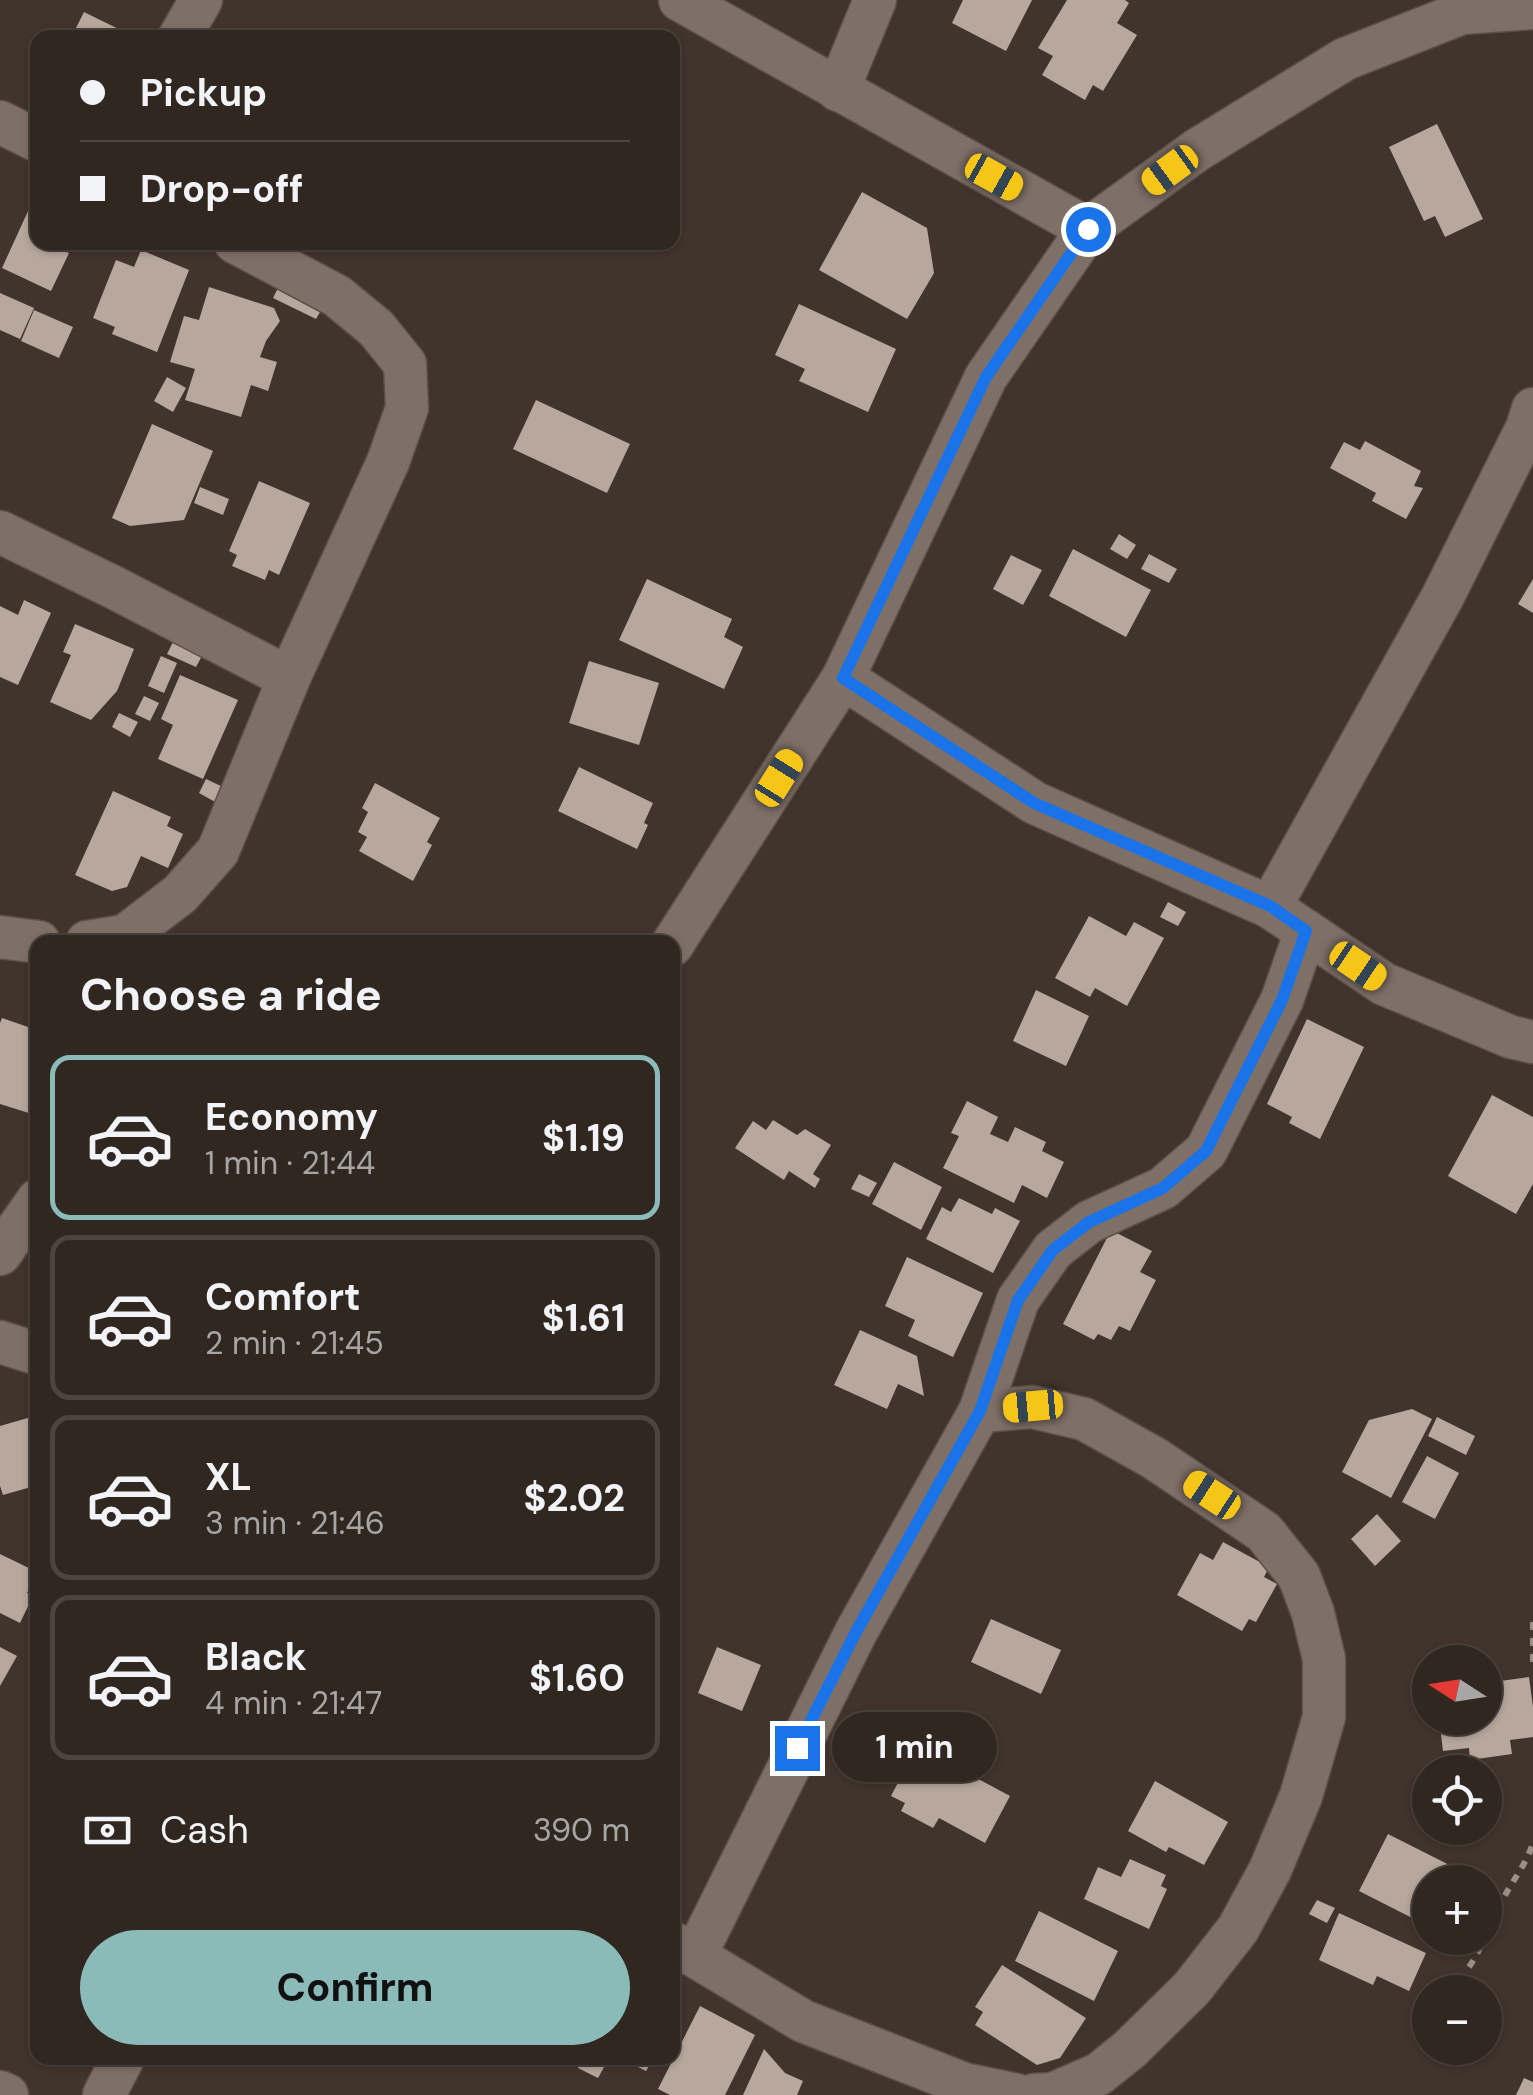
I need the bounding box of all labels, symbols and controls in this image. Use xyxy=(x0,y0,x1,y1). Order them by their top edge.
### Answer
text: Pickup xyxy=(140,68,267,118)
car xyxy=(1137,140,1203,200)
car xyxy=(960,149,1028,205)
text: Drop-off xyxy=(140,164,303,214)
route start xyxy=(1066,207,1111,252)
car xyxy=(750,745,808,811)
car xyxy=(1325,937,1391,995)
text: Choose a ride xyxy=(80,965,382,1024)
text: Economy xyxy=(205,1092,378,1142)
icon: car xyxy=(85,1093,175,1183)
text: $1.19 xyxy=(542,1113,625,1163)
text: 1 min · 21:44 xyxy=(205,1142,375,1184)
text: Comfort xyxy=(205,1272,361,1322)
icon: car xyxy=(85,1273,175,1363)
text: $1.61 xyxy=(542,1293,625,1343)
text: 2 min · 21:45 xyxy=(205,1322,384,1364)
car xyxy=(1002,1388,1064,1424)
text: XL xyxy=(205,1452,252,1502)
icon: car xyxy=(85,1453,175,1543)
car xyxy=(1179,1466,1245,1524)
text: $2.02 xyxy=(524,1473,625,1523)
text: 3 min · 21:46 xyxy=(205,1502,385,1544)
text: Black xyxy=(205,1632,307,1682)
icon: car xyxy=(85,1633,175,1723)
north arrow xyxy=(1412,1645,1502,1735)
map controls xyxy=(1412,1645,1502,2065)
text: $1.60 xyxy=(529,1653,625,1703)
text: 4 min · 21:47 xyxy=(205,1682,382,1724)
callout: 1 min xyxy=(832,1713,997,1783)
route end xyxy=(775,1726,820,1771)
text: 1 min xyxy=(876,1726,953,1768)
button: locate xyxy=(1412,1755,1502,1845)
icon: cash xyxy=(80,1803,135,1858)
text: Cash xyxy=(160,1805,249,1855)
text: 390 m xyxy=(533,1809,630,1851)
button: + xyxy=(1412,1865,1502,1955)
button: Confirm xyxy=(80,1930,630,2045)
button: − xyxy=(1412,1975,1502,2065)

